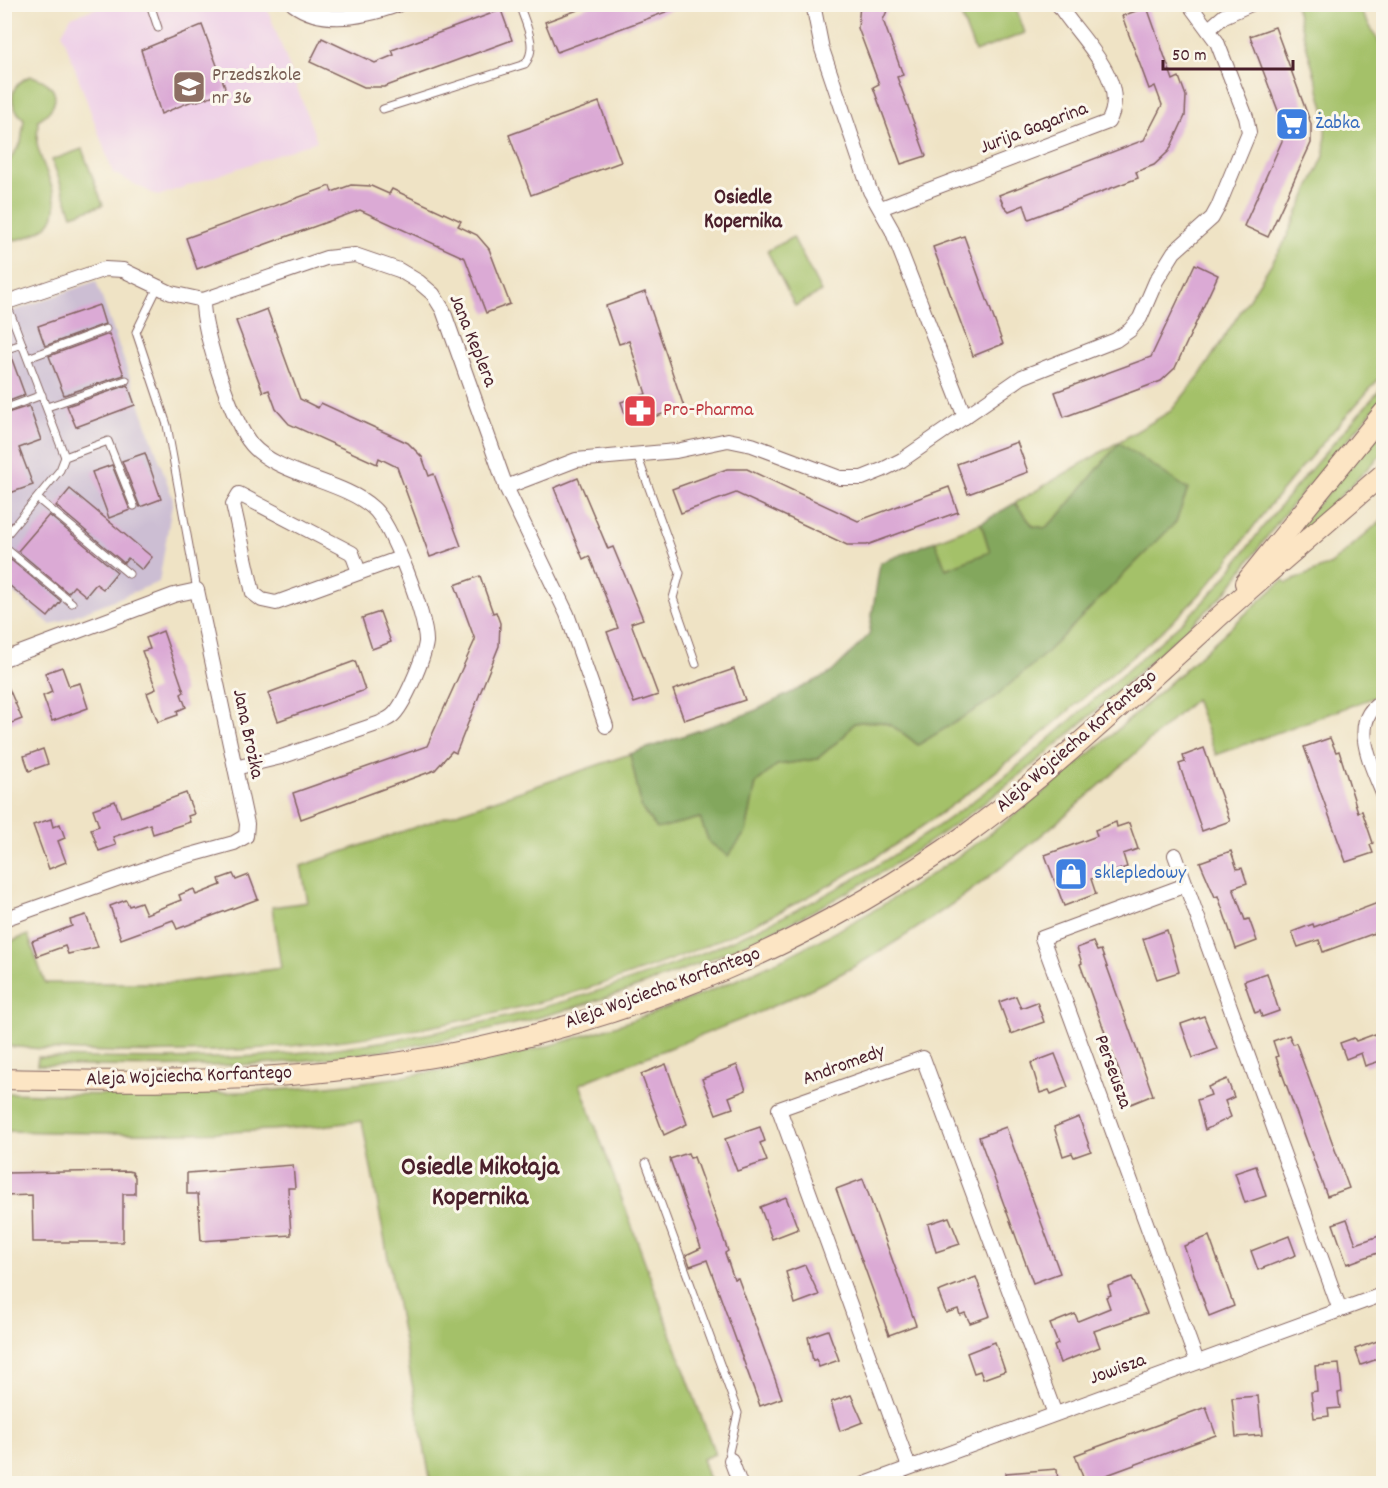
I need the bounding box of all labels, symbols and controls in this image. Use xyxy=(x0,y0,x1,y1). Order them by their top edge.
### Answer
scale bar xyxy=(1163,33,1294,71)
text: 50 m xyxy=(1172,44,1207,69)
place label: Przedszkole nr 36 xyxy=(212,62,301,113)
school or university icon: Przedszkole nr 36 xyxy=(171,69,207,105)
street label: Jurija Gagarina xyxy=(976,95,1093,162)
supermarket icon: Żabka xyxy=(1274,106,1310,142)
place label: Żabka xyxy=(1315,110,1360,138)
district label: Osiedle Kopernika xyxy=(704,184,783,238)
street label: Jana Keplera xyxy=(441,291,503,392)
pharmacy icon: Pro-Pharma xyxy=(622,393,658,429)
place label: Pro-Pharma xyxy=(663,397,754,425)
street label: Aleja Wojciecha Korfantego xyxy=(990,664,1164,820)
street label: Jana Brożka xyxy=(224,687,270,782)
shop icon: sklepledowy xyxy=(1053,856,1089,892)
place label: sklepledowy xyxy=(1094,860,1187,888)
street label: Aleja Wojciecha Korfantego xyxy=(561,941,765,1037)
street label: Perseusza xyxy=(1086,1031,1138,1113)
street label: Andromedy xyxy=(799,1038,890,1094)
street label: Aleja Wojciecha Korfantego xyxy=(86,1059,293,1095)
district label: Osiedle Mikołaja Kopernika xyxy=(401,1150,560,1217)
street label: Jowisza xyxy=(1086,1347,1151,1393)

